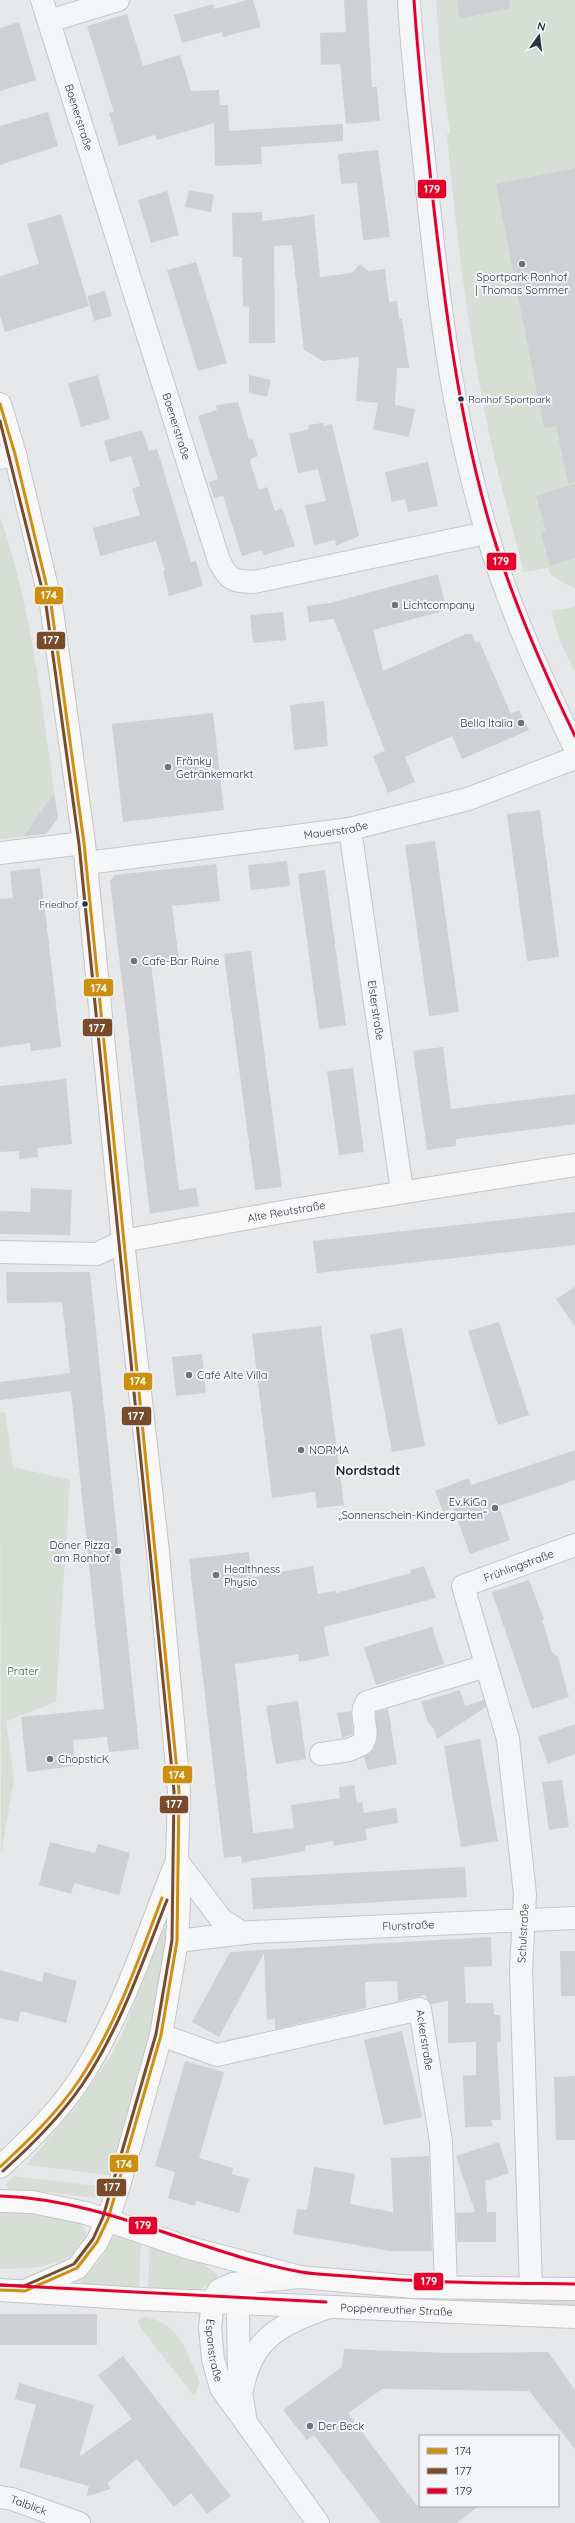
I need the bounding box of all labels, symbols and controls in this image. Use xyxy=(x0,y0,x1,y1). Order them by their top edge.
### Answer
north arrow xyxy=(519,16,559,56)
text: N xyxy=(536,19,547,34)
street label: Boenerstraße xyxy=(62,82,96,153)
line badge: 179 xyxy=(417,179,447,199)
text: 179 xyxy=(424,182,440,196)
marker: Sportpark Ronhof | Thomas Sommer xyxy=(517,259,527,269)
place label: Sportpark Ronhof | Thomas Sommer xyxy=(476,270,569,297)
street label: Boenerstraße xyxy=(159,391,194,462)
place label: Ronhof Sportpark xyxy=(468,393,551,406)
marker: Ronhof Sportpark xyxy=(456,394,466,404)
line badge: 179 xyxy=(486,552,517,571)
text: 179 xyxy=(493,554,509,568)
line badge: 174 xyxy=(34,586,64,605)
text: 174 xyxy=(41,588,58,602)
place label: Lichtcompany xyxy=(403,598,475,612)
marker: Lichtcompany xyxy=(390,600,400,610)
line badge: 177 xyxy=(36,631,66,650)
text: 177 xyxy=(43,633,59,647)
place label: Bella Italia xyxy=(460,716,513,730)
marker: Bella Italia xyxy=(516,718,526,728)
place label: Fränky Getränkemarkt xyxy=(176,754,253,781)
marker: Fränky Getränkemarkt xyxy=(163,762,173,772)
street label: Mauerstraße xyxy=(303,818,369,842)
place label: Friedhof xyxy=(39,898,78,911)
marker: Friedhof xyxy=(80,899,90,909)
place label: Cafe-Bar Ruine xyxy=(142,954,219,968)
marker: Cafe-Bar Ruine xyxy=(129,956,139,966)
line badge: 174 xyxy=(83,978,114,997)
street label: Elsterstraße xyxy=(365,979,387,1041)
text: 174 xyxy=(91,981,108,995)
line badge: 177 xyxy=(82,1018,113,1037)
text: 177 xyxy=(89,1021,105,1035)
street label: Alte Reutstraße xyxy=(246,1198,326,1225)
place label: Café Alte Villa xyxy=(197,1368,268,1382)
marker: Café Alte Villa xyxy=(184,1370,194,1380)
line badge: 174 xyxy=(123,1372,153,1391)
text: 174 xyxy=(130,1374,147,1388)
line badge: 177 xyxy=(121,1406,152,1426)
text: 177 xyxy=(128,1409,144,1423)
place label: NORMA xyxy=(309,1443,349,1457)
marker: NORMA xyxy=(296,1445,306,1455)
district label: Nordstadt xyxy=(336,1462,400,1478)
place label: Ev.KiGa „Sonnenschein-Kindergarten“ xyxy=(338,1495,487,1522)
marker: Ev.KiGa „Sonnenschein-Kindergarten“ xyxy=(490,1503,500,1513)
place label: Döner Pizza am Ronhof xyxy=(50,1538,110,1565)
marker: Döner Pizza am Ronhof xyxy=(113,1546,123,1556)
street label: Frühlingstraße xyxy=(482,1546,556,1585)
place label: Healthness Physio xyxy=(224,1562,280,1589)
marker: Healthness Physio xyxy=(211,1570,221,1580)
park label: Prater xyxy=(7,1664,39,1678)
place label: ChopsticK xyxy=(58,1752,109,1766)
marker: ChopsticK xyxy=(45,1754,55,1764)
line badge: 174 xyxy=(162,1765,193,1784)
text: 174 xyxy=(169,1768,186,1782)
line badge: 177 xyxy=(159,1795,189,1814)
text: 177 xyxy=(166,1797,182,1811)
street label: Schulstraße xyxy=(514,1903,531,1963)
street label: Flurstraße xyxy=(382,1917,435,1933)
street label: Ackerstraße xyxy=(413,2009,437,2071)
line badge: 174 xyxy=(109,2154,139,2173)
text: 174 xyxy=(116,2157,133,2171)
line badge: 177 xyxy=(96,2178,127,2197)
text: 177 xyxy=(104,2180,120,2194)
line badge: 179 xyxy=(128,2216,158,2235)
text: 179 xyxy=(135,2218,151,2232)
line badge: 179 xyxy=(413,2272,444,2291)
text: 179 xyxy=(421,2274,437,2288)
street label: Poppenreuther Straße xyxy=(340,2300,453,2319)
street label: Espanstraße xyxy=(203,2318,226,2383)
place label: Der Beck xyxy=(318,2419,365,2433)
marker: Der Beck xyxy=(305,2421,315,2431)
legend xyxy=(419,2435,559,2507)
text: 174 xyxy=(455,2443,471,2458)
text: 177 xyxy=(455,2463,472,2478)
text: 179 xyxy=(455,2483,473,2498)
street label: Talblick xyxy=(9,2492,49,2518)

